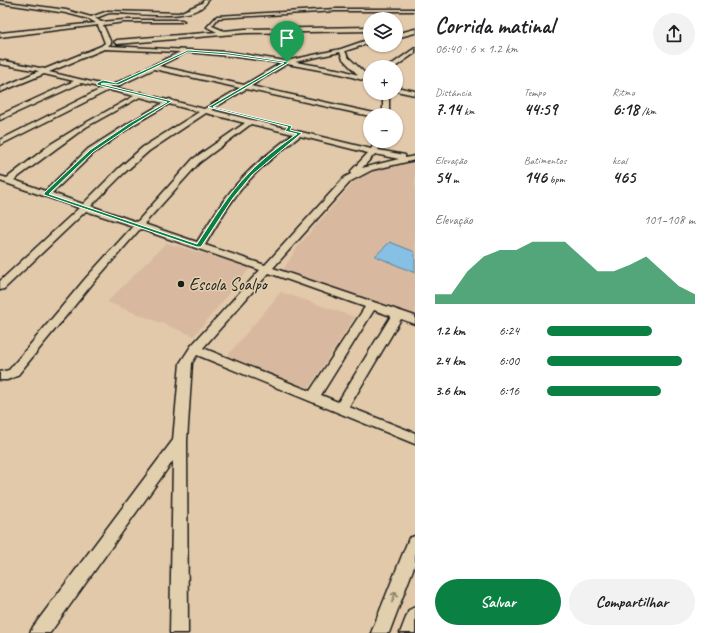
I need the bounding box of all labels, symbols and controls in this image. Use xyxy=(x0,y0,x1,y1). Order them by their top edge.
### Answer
map controls xyxy=(363,12,403,148)
button: layers xyxy=(363,12,403,52)
text: Corrida matinal xyxy=(435,12,554,40)
button: share xyxy=(653,13,695,55)
pin xyxy=(270,21,304,62)
icon: arrive xyxy=(276,27,298,49)
text: 06:40 · 6 × 1.2 km xyxy=(435,41,518,57)
button: + xyxy=(363,60,403,100)
text: Distância xyxy=(435,85,471,99)
text: Tempo xyxy=(524,85,545,99)
text: Ritmo xyxy=(612,85,635,99)
text: 7.14 xyxy=(435,99,461,120)
text: 44:59 xyxy=(524,99,557,120)
text: 6:18 xyxy=(612,99,639,120)
text: km xyxy=(461,104,475,118)
text: /km xyxy=(639,104,656,118)
button: − xyxy=(363,108,403,148)
text: Elevação xyxy=(435,153,467,167)
text: Batimentos xyxy=(524,153,566,167)
text: kcal xyxy=(612,153,627,167)
text: 54 xyxy=(435,167,450,188)
text: 146 xyxy=(524,167,547,188)
text: 465 xyxy=(612,167,635,188)
text: m xyxy=(450,172,459,186)
text: bpm xyxy=(547,172,565,186)
text: Elevação xyxy=(435,212,473,228)
text: 101–108 m xyxy=(644,212,695,228)
place label: Escola Soalpo xyxy=(189,274,269,295)
marker: Escola Soalpo xyxy=(176,279,186,289)
text: 1.2 km xyxy=(435,323,465,339)
text: 6:24 xyxy=(499,323,519,339)
text: 2.4 km xyxy=(435,353,465,369)
text: 6:00 xyxy=(499,353,519,369)
text: 3.6 km xyxy=(435,383,466,399)
text: 6:16 xyxy=(499,383,519,399)
button: Salvar xyxy=(435,579,561,625)
button: Compartilhar xyxy=(569,579,695,625)
one-way arrow xyxy=(390,591,398,603)

